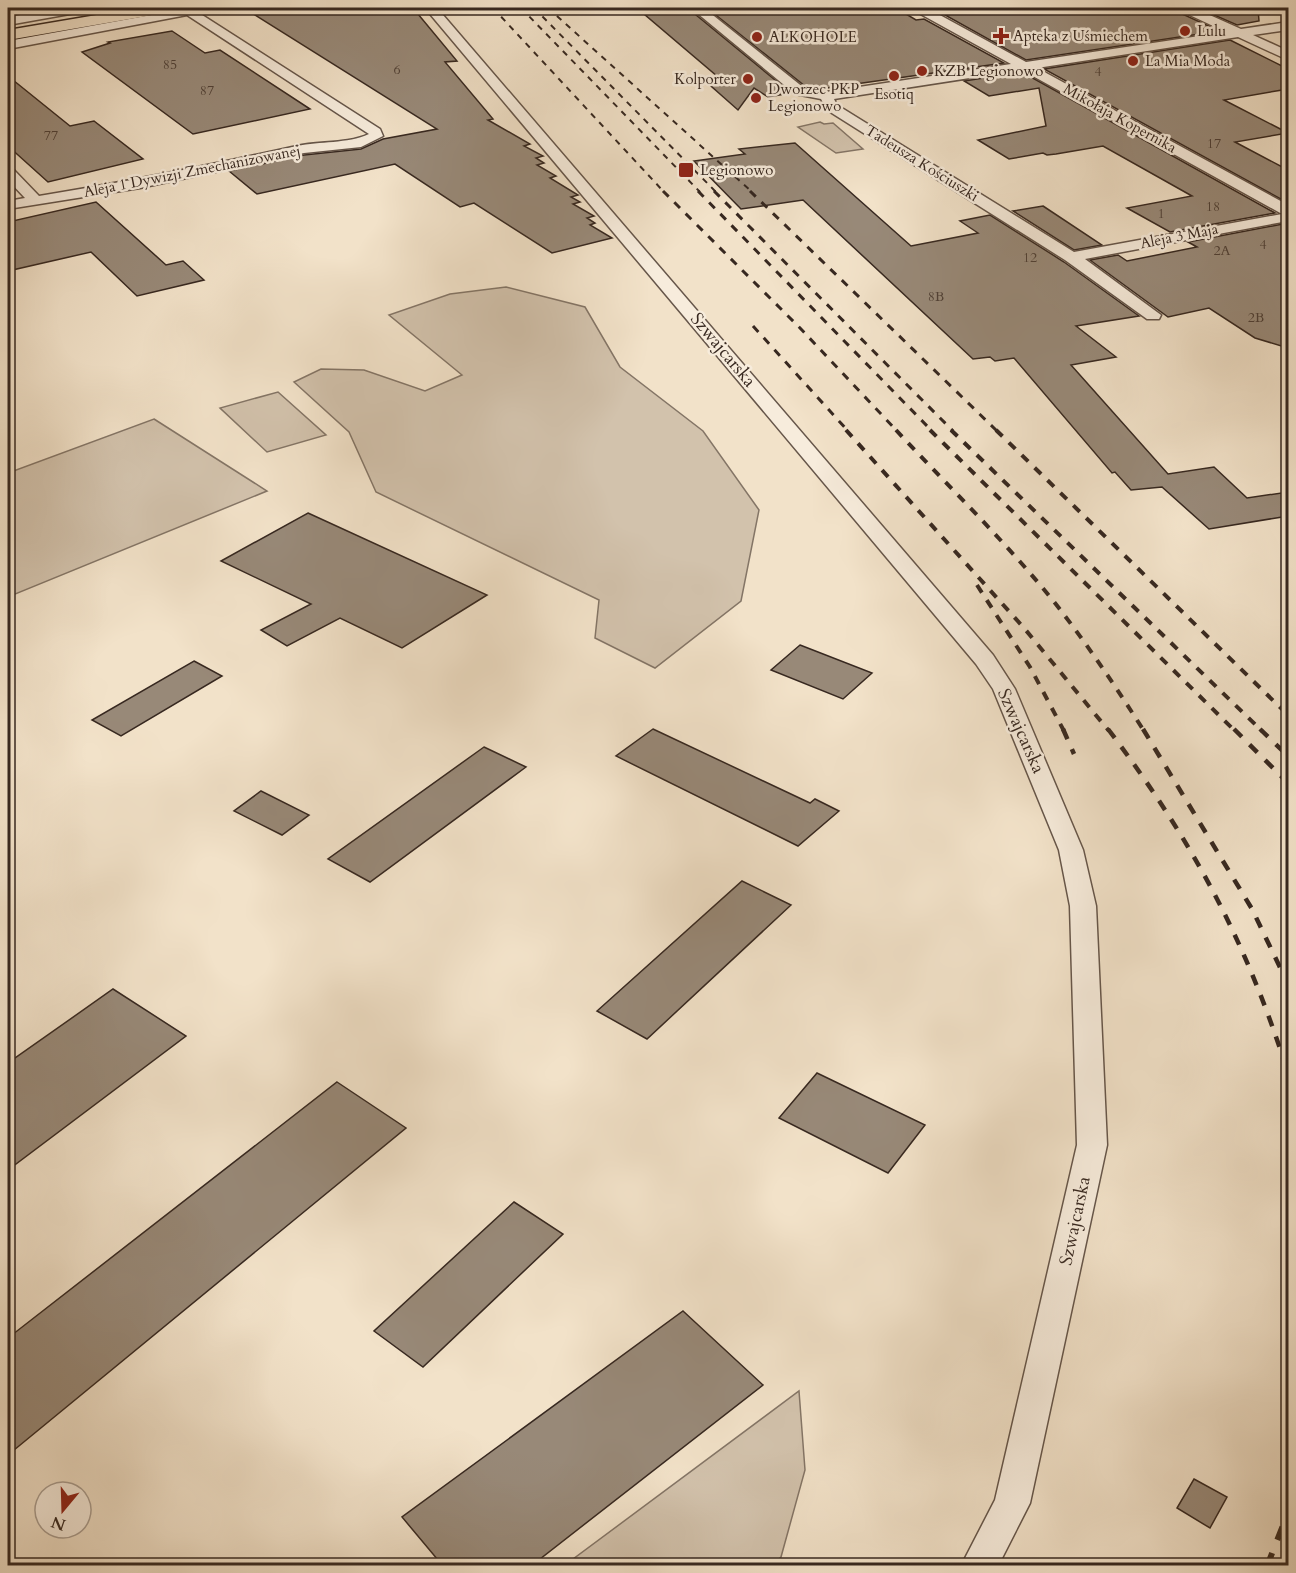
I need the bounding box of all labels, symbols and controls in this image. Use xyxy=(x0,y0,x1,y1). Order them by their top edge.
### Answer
place label: Lulu xyxy=(1197,21,1226,41)
marker: Lulu xyxy=(1178,24,1192,38)
place label: Apteka z Uśmiechem xyxy=(1013,26,1148,46)
place label: ALKOHOLE xyxy=(769,27,857,47)
marker: Apteka z Uśmiechem xyxy=(994,29,1008,43)
marker: ALKOHOLE xyxy=(750,30,764,44)
place label: La Mia Moda xyxy=(1145,51,1231,71)
marker: La Mia Moda xyxy=(1126,54,1140,68)
house number: 85 xyxy=(163,55,177,74)
house number: 6 xyxy=(393,60,401,79)
place label: KZB Legionowo xyxy=(934,61,1043,81)
house number: 4 xyxy=(1094,62,1102,81)
marker: KZB Legionowo xyxy=(915,64,929,78)
place label: Kolporter xyxy=(674,69,737,89)
marker: Esotiq xyxy=(887,69,901,83)
marker: Kolporter xyxy=(741,72,755,86)
place label: Dworzec PKP Legionowo xyxy=(768,79,859,116)
street label: Mikołaja Kopernika xyxy=(1060,79,1181,158)
house number: 87 xyxy=(200,81,214,100)
place label: Esotiq xyxy=(874,84,914,104)
marker: Dworzec PKP Legionowo xyxy=(749,91,763,105)
street label: Tadeusza Kościuszki xyxy=(861,120,983,206)
house number: 77 xyxy=(44,126,58,145)
house number: 17 xyxy=(1207,134,1221,153)
street label: Aleja 1 Dywizji Zmechanizowanej xyxy=(82,140,302,202)
place label: Legionowo xyxy=(700,160,773,180)
marker: Legionowo xyxy=(677,161,695,179)
house number: 18 xyxy=(1206,197,1220,216)
house number: 1 xyxy=(1157,204,1165,223)
street label: Aleja 3 Maja xyxy=(1138,219,1220,253)
house number: 4 xyxy=(1259,235,1267,254)
house number: 2A xyxy=(1213,241,1231,260)
house number: 12 xyxy=(1023,248,1037,267)
house number: 8B xyxy=(928,287,944,306)
street label: Szwajcarska xyxy=(684,307,762,393)
house number: 2B xyxy=(1248,308,1264,327)
street label: Szwajcarska xyxy=(991,685,1051,778)
street label: Szwajcarska xyxy=(1053,1174,1097,1268)
north arrow xyxy=(33,1480,93,1540)
text: N xyxy=(48,1511,69,1536)

